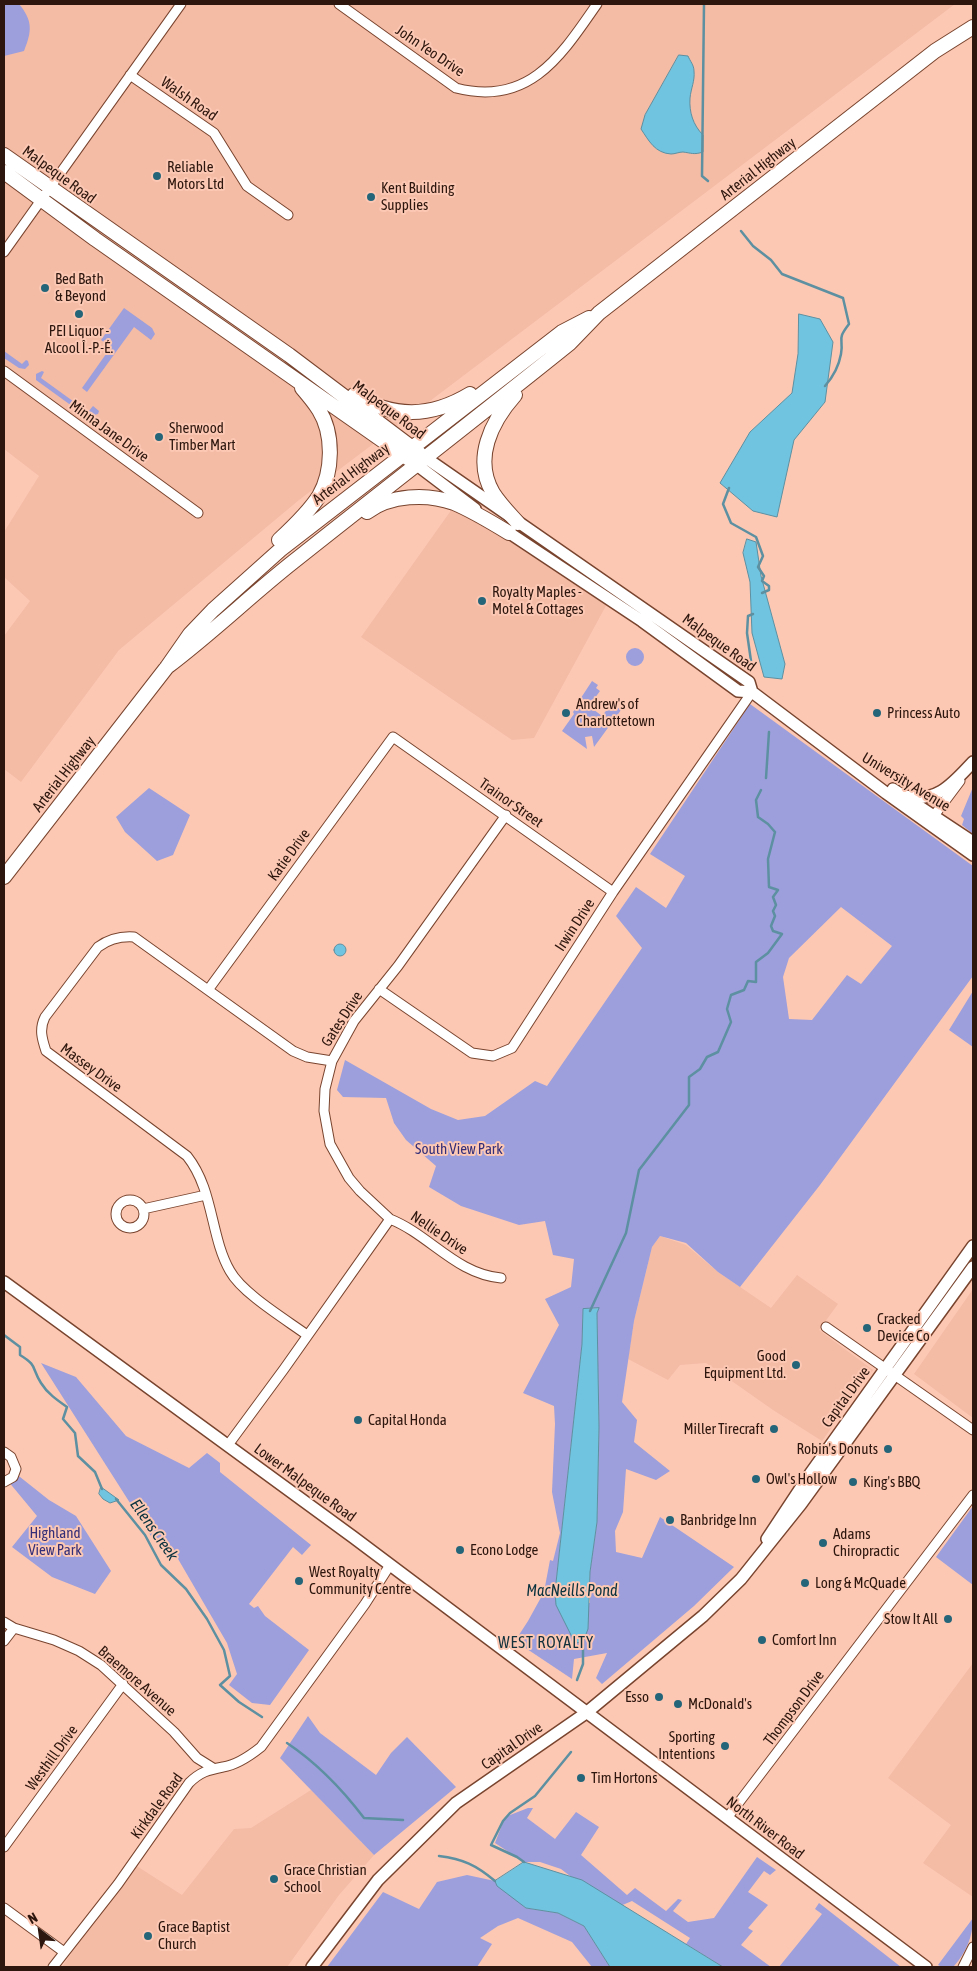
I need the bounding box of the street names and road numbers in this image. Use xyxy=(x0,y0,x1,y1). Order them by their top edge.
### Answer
street label: John Yeo Drive xyxy=(392,21,468,81)
street label: Walsh Road xyxy=(157,73,221,125)
street label: Arterial Highway xyxy=(716,134,800,204)
street label: Malpeque Road xyxy=(19,142,99,208)
street label: Malpeque Road xyxy=(349,377,429,443)
street label: Minna Jane Drive xyxy=(66,396,152,466)
street label: Arterial Highway xyxy=(309,439,393,509)
street label: Malpeque Road xyxy=(679,610,759,676)
street label: Arterial Highway xyxy=(29,732,99,816)
street label: University Avenue xyxy=(859,749,953,815)
street label: Trainor Street xyxy=(476,774,546,832)
street label: Katie Drive xyxy=(264,826,314,884)
street label: Irwin Drive xyxy=(551,895,599,955)
street label: Gates Drive xyxy=(317,988,367,1050)
street label: Massey Drive xyxy=(57,1040,125,1096)
street label: Nellie Drive xyxy=(407,1207,471,1259)
street label: Capital Drive xyxy=(818,1363,874,1431)
street label: Lower Malpeque Road xyxy=(251,1440,359,1526)
street label: Braemore Avenue xyxy=(94,1642,180,1720)
street label: Thompson Drive xyxy=(760,1667,828,1749)
street label: Capital Drive xyxy=(478,1718,546,1774)
street label: Westhill Drive xyxy=(22,1722,82,1794)
street label: Kirkdale Road xyxy=(127,1770,187,1842)
street label: North River Road xyxy=(723,1793,807,1863)

